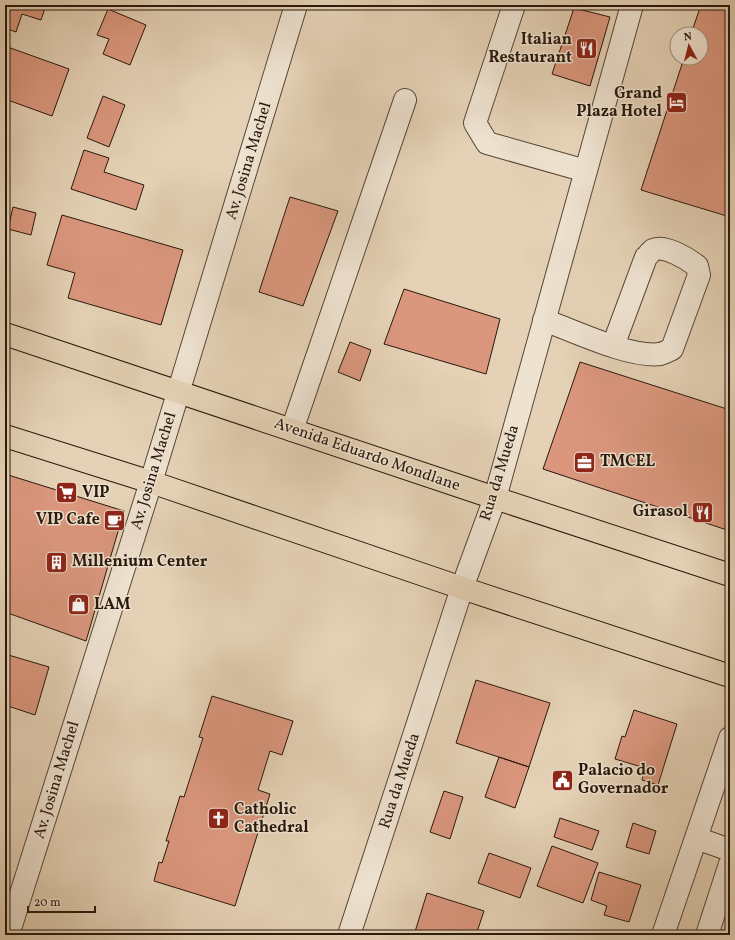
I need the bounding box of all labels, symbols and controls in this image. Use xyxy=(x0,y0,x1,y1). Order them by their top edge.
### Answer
north arrow xyxy=(669,26,709,66)
place label: Italian Restaurant xyxy=(488,29,572,69)
text: N xyxy=(683,30,693,45)
restaurant icon: Italian Restaurant xyxy=(574,36,600,62)
place label: Grand Plaza Hotel xyxy=(576,83,663,123)
hotel icon: Grand Plaza Hotel xyxy=(664,90,690,116)
street label: Av. Josina Machel xyxy=(221,99,277,223)
street label: Av. Josina Machel xyxy=(126,409,182,533)
street label: Avenida Eduardo Mondlane xyxy=(271,413,463,497)
street label: Rua da Mueda xyxy=(475,422,525,524)
office icon: TMCEL xyxy=(572,449,598,475)
place label: TMCEL xyxy=(600,451,655,473)
supermarket icon: VIP xyxy=(53,480,79,506)
place label: VIP xyxy=(82,482,110,504)
restaurant icon: Girasol xyxy=(690,499,716,525)
place label: Girasol xyxy=(633,501,689,523)
cafe icon: VIP Cafe xyxy=(102,507,128,533)
place label: VIP Cafe xyxy=(36,509,100,531)
building icon: Millenium Center xyxy=(44,549,70,575)
place label: Millenium Center xyxy=(72,551,208,573)
shop icon: LAM xyxy=(66,592,92,618)
place label: LAM xyxy=(94,594,131,616)
street label: Av. Josina Machel xyxy=(29,718,85,842)
street label: Rua da Mueda xyxy=(374,730,426,832)
place label: Palacio do Governador xyxy=(578,760,669,800)
public building icon: Palacio do Governador xyxy=(549,767,575,793)
place label: Catholic Cathedral xyxy=(234,799,309,839)
church icon: Catholic Cathedral xyxy=(205,806,231,832)
scale bar xyxy=(28,888,95,914)
text: 20 m xyxy=(34,895,61,911)

